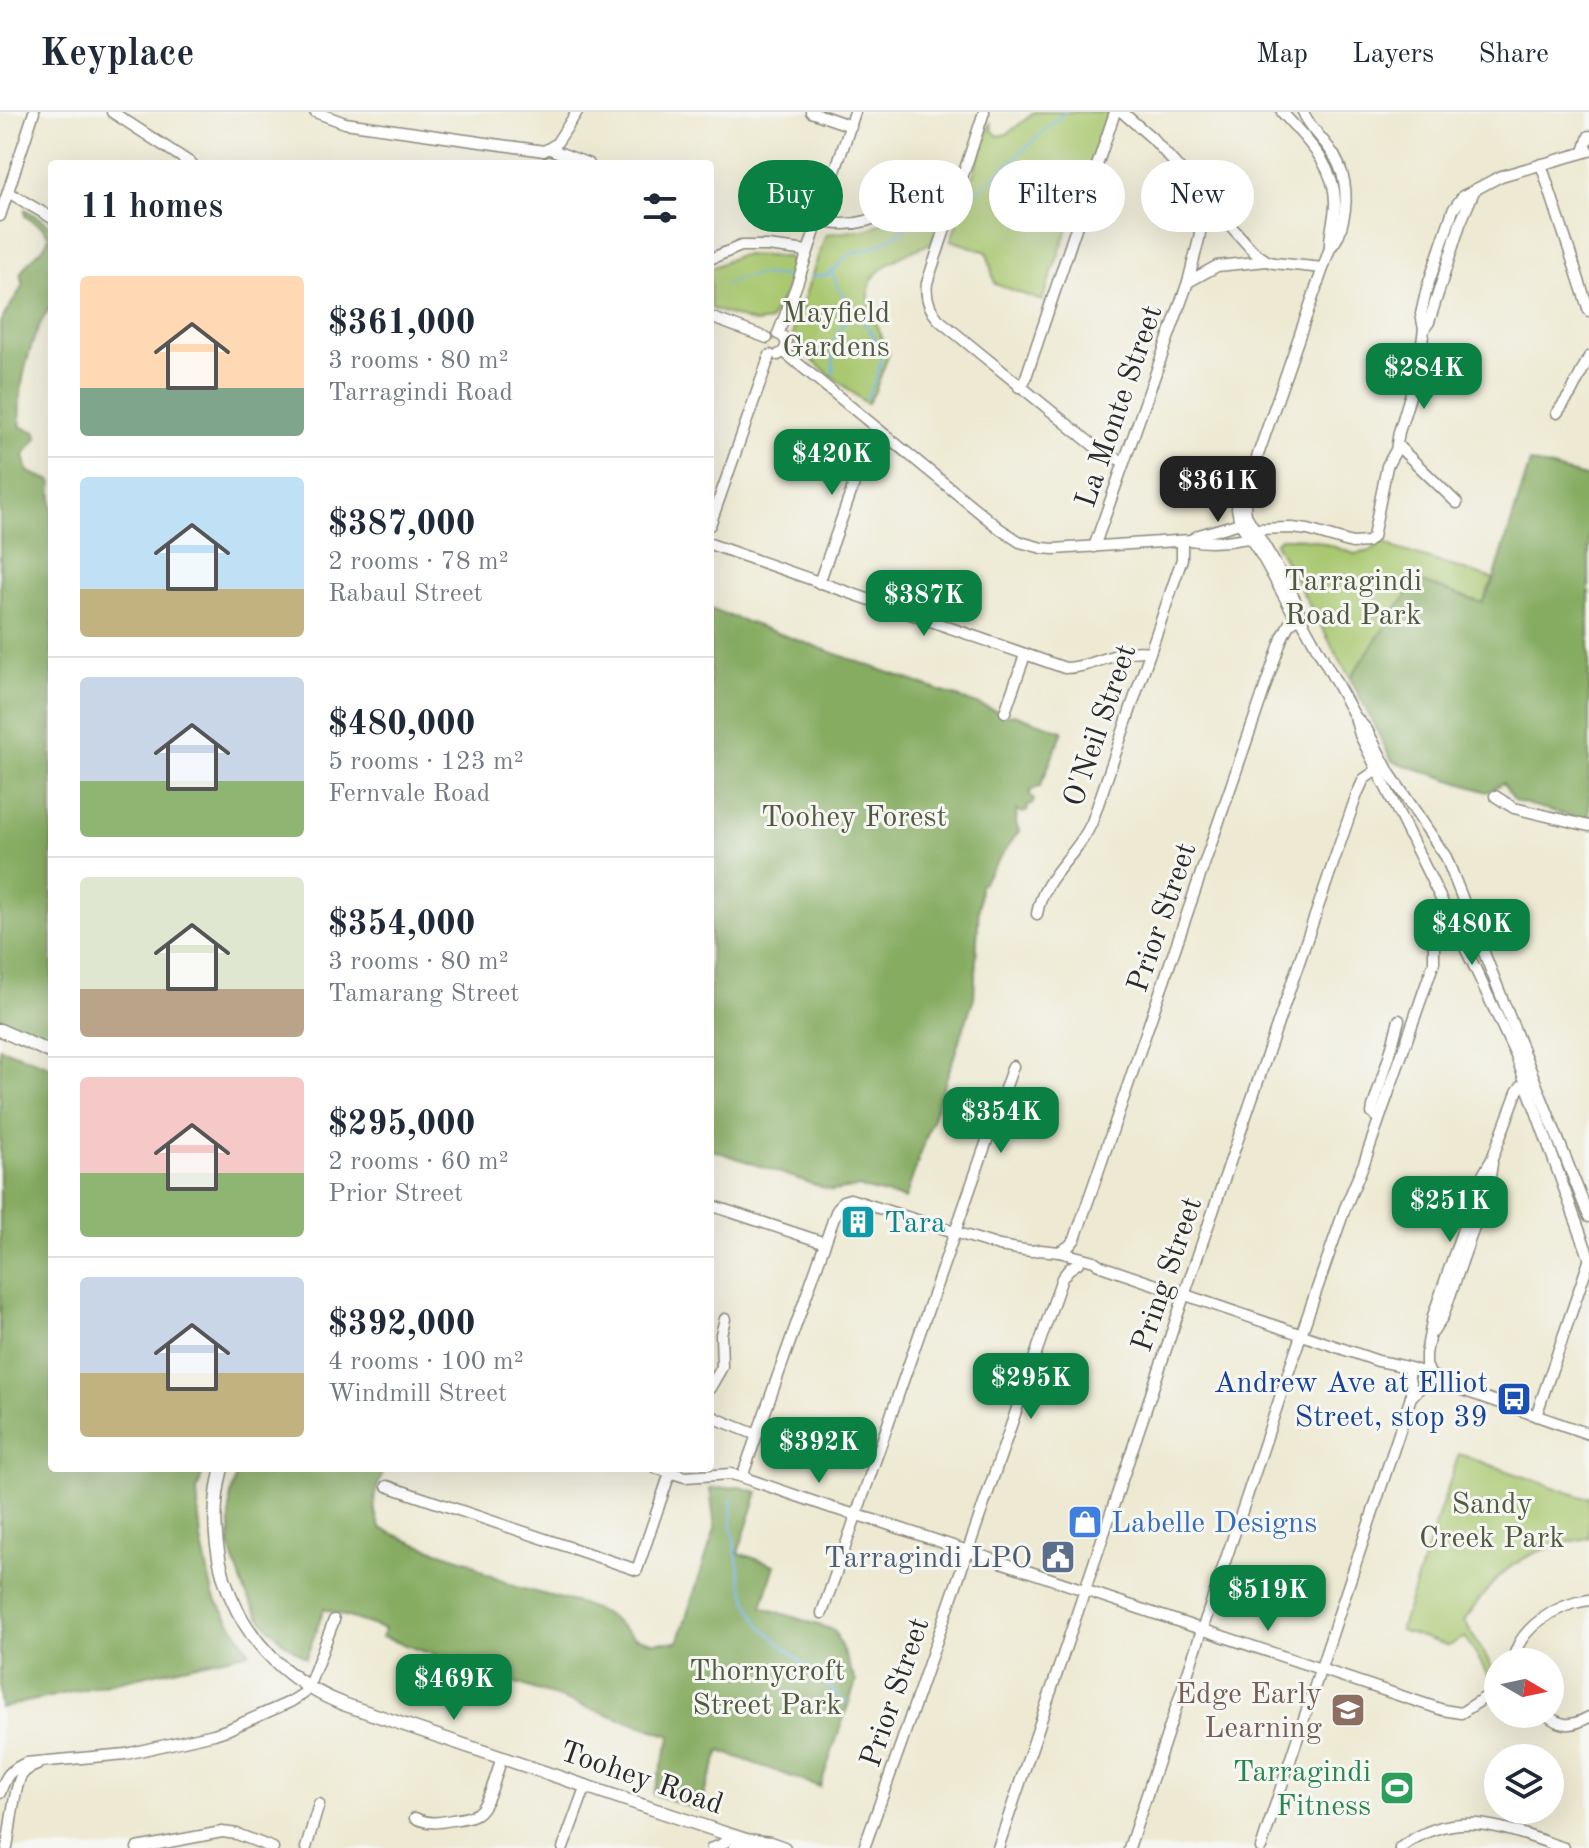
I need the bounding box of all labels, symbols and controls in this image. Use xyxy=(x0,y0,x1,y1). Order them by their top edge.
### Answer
text: Keyplace xyxy=(40,36,195,74)
text: Map xyxy=(1256,41,1308,69)
text: Layers xyxy=(1352,41,1434,69)
text: Share xyxy=(1478,41,1549,69)
chip: Buy xyxy=(738,160,843,232)
chip: Rent xyxy=(859,160,973,232)
chip: Filters xyxy=(989,160,1125,232)
chip: New xyxy=(1141,160,1254,232)
icon: filters xyxy=(638,186,682,230)
text: 11 homes xyxy=(80,191,223,225)
park label: Mayfield Gardens xyxy=(782,299,890,363)
street label: La Monte Street xyxy=(1071,302,1169,512)
text: $361,000 xyxy=(328,307,476,341)
icon: home xyxy=(144,308,240,404)
pin: $284K xyxy=(1368,343,1480,411)
text: 3 rooms · 80 m² xyxy=(328,348,509,374)
text: $284K xyxy=(1384,356,1464,382)
text: Tarragindi Road xyxy=(328,380,513,406)
pin: $420K xyxy=(776,429,888,497)
text: $420K xyxy=(792,442,872,468)
pin: $361K xyxy=(1162,456,1274,524)
text: $361K xyxy=(1178,469,1258,495)
text: $387,000 xyxy=(328,508,476,542)
icon: home xyxy=(144,509,240,605)
text: 2 rooms · 78 m² xyxy=(328,549,509,575)
park label: Tarragindi Road Park xyxy=(1284,567,1422,631)
pin: $387K xyxy=(868,570,980,638)
text: Rabaul Street xyxy=(328,581,483,607)
text: $387K xyxy=(884,583,964,609)
street label: O'Neil Street xyxy=(1059,641,1143,811)
text: $480,000 xyxy=(328,708,476,742)
icon: home xyxy=(144,709,240,805)
text: 5 rooms · 123 m² xyxy=(328,749,524,775)
text: Fernvale Road xyxy=(328,781,490,807)
park label: Toohey Forest xyxy=(761,803,947,833)
street label: Prior Street xyxy=(1123,839,1202,996)
pin: $480K xyxy=(1416,899,1528,967)
text: $354,000 xyxy=(328,908,476,942)
icon: home xyxy=(144,909,240,1005)
text: $480K xyxy=(1432,912,1512,938)
text: 3 rooms · 80 m² xyxy=(328,949,509,975)
text: Tamarang Street xyxy=(328,981,519,1007)
pin: $354K xyxy=(945,1087,1057,1155)
text: $354K xyxy=(961,1100,1041,1126)
text: $295,000 xyxy=(328,1108,476,1142)
icon: home xyxy=(144,1109,240,1205)
text: 2 rooms · 60 m² xyxy=(328,1149,509,1175)
pin: $251K xyxy=(1394,1176,1506,1244)
text: Prior Street xyxy=(328,1181,463,1207)
text: $251K xyxy=(1410,1189,1490,1215)
street label: Pring Street xyxy=(1127,1194,1208,1356)
building icon: Tara xyxy=(839,1203,877,1241)
place label: Tara xyxy=(884,1209,946,1239)
text: $392,000 xyxy=(328,1308,476,1342)
icon: home xyxy=(144,1309,240,1405)
text: 4 rooms · 100 m² xyxy=(328,1349,524,1375)
pin: $295K xyxy=(975,1353,1087,1421)
text: $295K xyxy=(991,1366,1071,1392)
place label: Andrew Ave at Elliot Street, stop 39 xyxy=(1214,1369,1488,1433)
bus stop icon: Andrew Ave at Elliot Street, stop 39 xyxy=(1495,1380,1533,1418)
text: Windmill Street xyxy=(328,1381,507,1407)
pin: $392K xyxy=(763,1417,875,1485)
text: $392K xyxy=(779,1430,859,1456)
park label: Sandy Creek Park xyxy=(1419,1490,1565,1554)
shop icon: Labelle Designs xyxy=(1066,1503,1104,1541)
place label: Labelle Designs xyxy=(1111,1509,1317,1539)
public building icon: Tarragindi LPO xyxy=(1039,1538,1077,1576)
place label: Tarragindi LPO xyxy=(824,1544,1032,1574)
pin: $519K xyxy=(1212,1565,1324,1633)
text: $519K xyxy=(1228,1578,1308,1604)
street label: Prior Street xyxy=(856,1614,935,1771)
north arrow xyxy=(1484,1648,1564,1728)
map controls xyxy=(1484,1648,1564,1824)
pin: $469K xyxy=(398,1654,510,1722)
park label: Thornycroft Street Park xyxy=(689,1657,845,1721)
text: $469K xyxy=(414,1667,494,1693)
place label: Edge Early Learning xyxy=(1175,1680,1322,1744)
school or university icon: Edge Early Learning xyxy=(1329,1691,1367,1729)
street label: Toohey Road xyxy=(556,1737,727,1821)
button: layers xyxy=(1484,1744,1564,1824)
place label: Tarragindi Fitness xyxy=(1233,1758,1371,1822)
sports icon: Tarragindi Fitness xyxy=(1378,1769,1416,1807)

